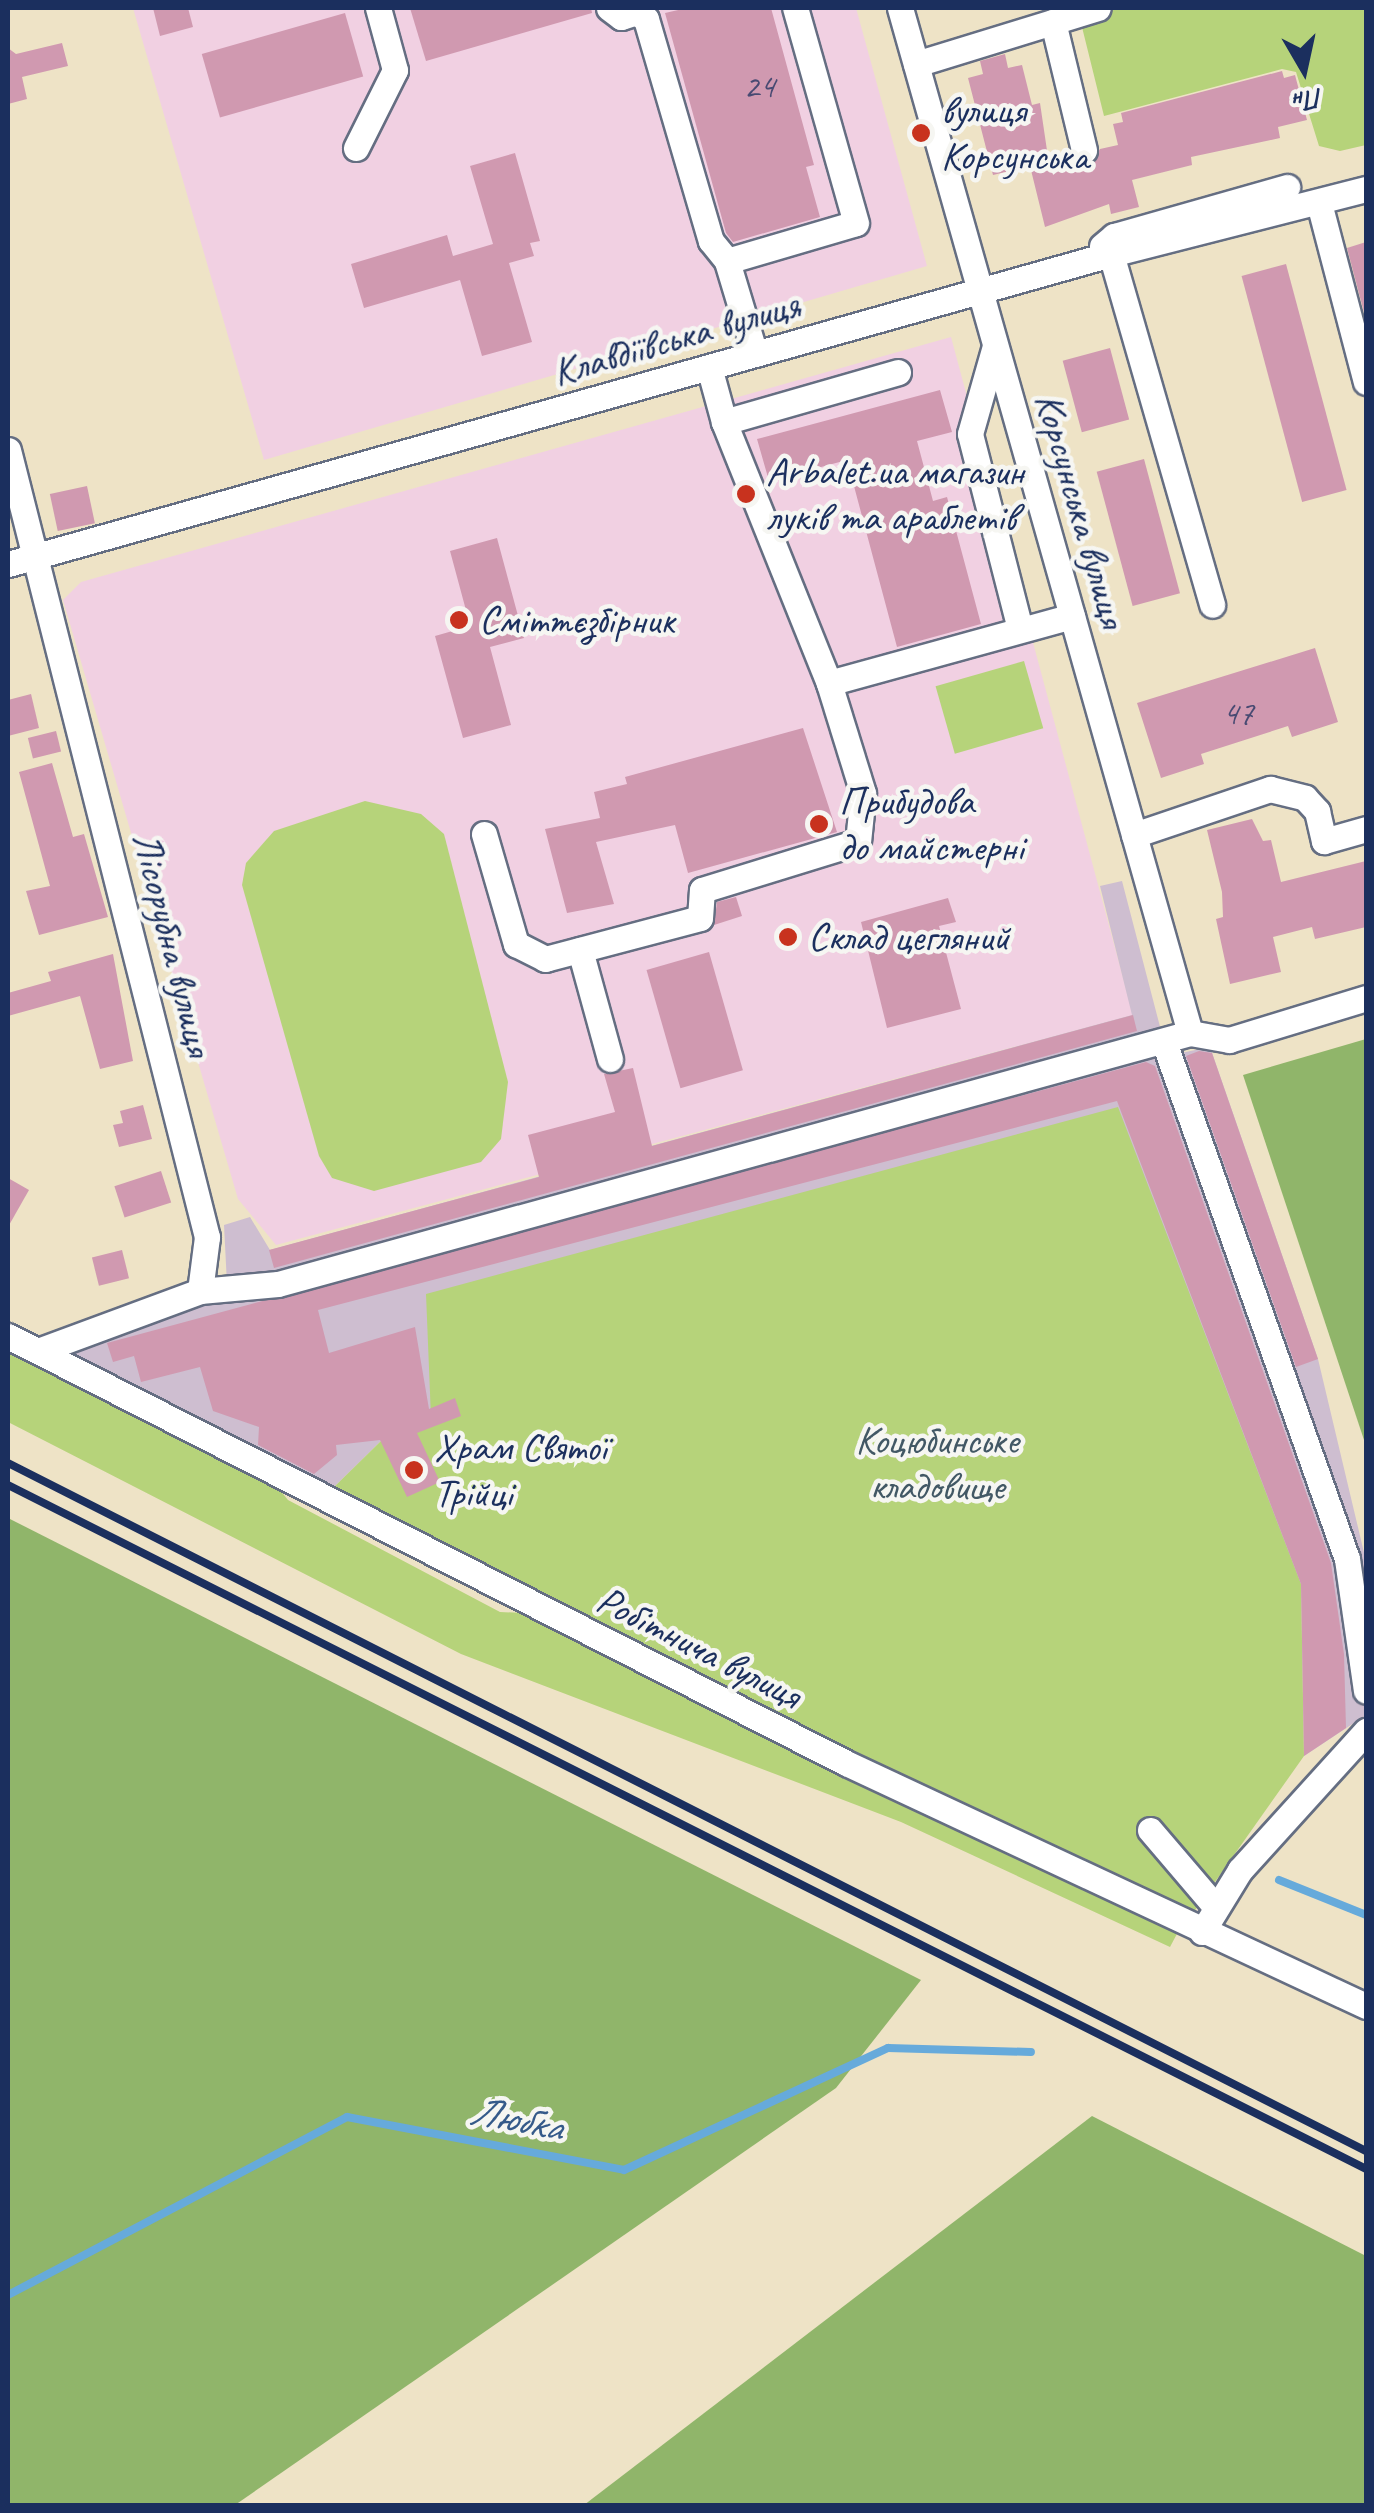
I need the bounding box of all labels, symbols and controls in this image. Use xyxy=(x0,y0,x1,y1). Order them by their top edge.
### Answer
north arrow xyxy=(1254,20,1354,120)
house number: 24 xyxy=(743,65,775,107)
text: Пн xyxy=(1292,81,1326,120)
place label: вулиця Корсунська xyxy=(941,86,1088,180)
marker: вулиця Корсунська xyxy=(910,122,932,144)
street label: Клавдіївська вулиця xyxy=(546,280,806,396)
street label: Корсунська вулиця xyxy=(1025,387,1137,633)
place label: Arbalet.ua магазин луків та араблетів xyxy=(766,447,1024,541)
marker: Arbalet.ua магазин луків та араблетів xyxy=(735,483,757,505)
place label: Сміттєзбірник xyxy=(479,596,675,644)
marker: Сміттєзбірник xyxy=(448,609,470,631)
house number: 47 xyxy=(1222,692,1254,734)
place label: Прибудова до майстерні xyxy=(839,777,1023,871)
marker: Прибудова до майстерні xyxy=(808,813,830,835)
street label: Лісорубна вулиця xyxy=(122,828,224,1060)
place label: Склад цегляний xyxy=(808,913,1008,961)
marker: Склад цегляний xyxy=(777,926,799,948)
park label: Коцюбинське кладовище xyxy=(856,1416,1018,1510)
place label: Храм Святої Трійці xyxy=(434,1423,612,1517)
marker: Храм Святої Трійці xyxy=(403,1459,425,1481)
street label: Робітнича вулиця xyxy=(587,1574,811,1720)
water label: Любка xyxy=(466,2085,566,2153)

